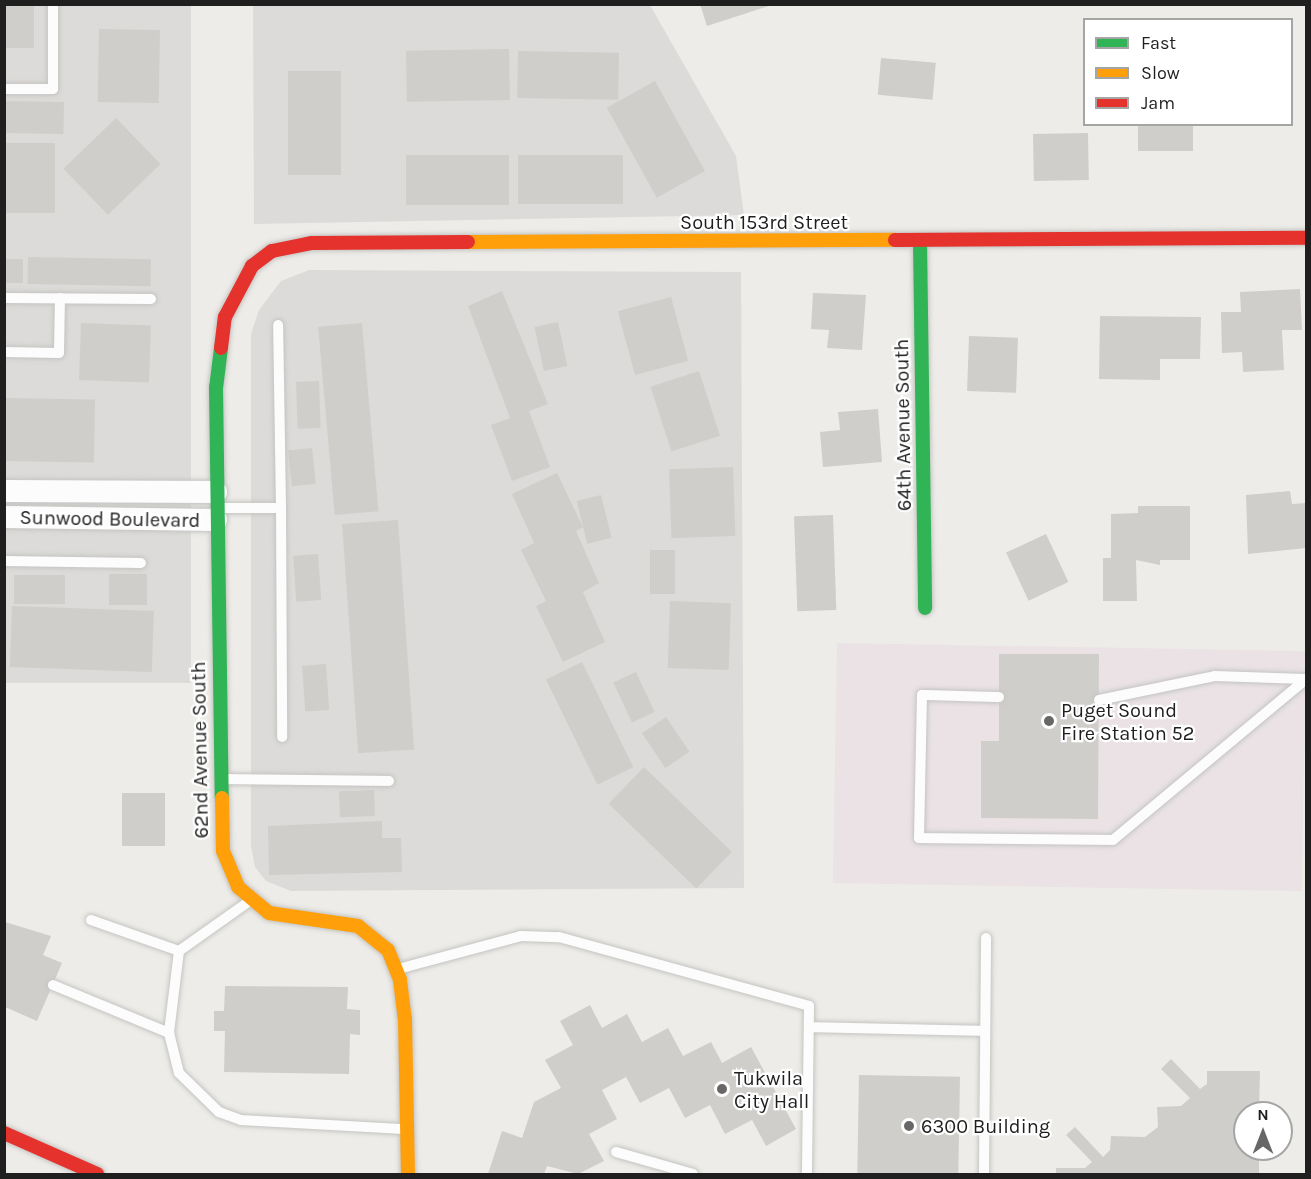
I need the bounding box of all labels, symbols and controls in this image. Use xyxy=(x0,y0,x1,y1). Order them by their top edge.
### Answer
legend xyxy=(1083,18,1293,126)
text: Fast xyxy=(1141,32,1176,54)
text: Slow xyxy=(1141,62,1180,84)
text: Jam xyxy=(1141,92,1175,114)
street label: South 153rd Street xyxy=(680,210,848,234)
street label: 64th Avenue South xyxy=(889,339,917,511)
street label: Sunwood Boulevard xyxy=(19,505,201,533)
street label: 62nd Avenue South xyxy=(186,661,214,839)
place label: Puget Sound Fire Station 52 xyxy=(1061,698,1194,745)
marker: Puget Sound Fire Station 52 xyxy=(1042,714,1056,728)
place label: Tukwila City Hall xyxy=(734,1066,809,1113)
marker: Tukwila City Hall xyxy=(715,1082,729,1096)
north arrow xyxy=(1233,1101,1293,1161)
text: N xyxy=(1257,1105,1269,1124)
place label: 6300 Building xyxy=(921,1114,1050,1138)
marker: 6300 Building xyxy=(902,1119,916,1133)

